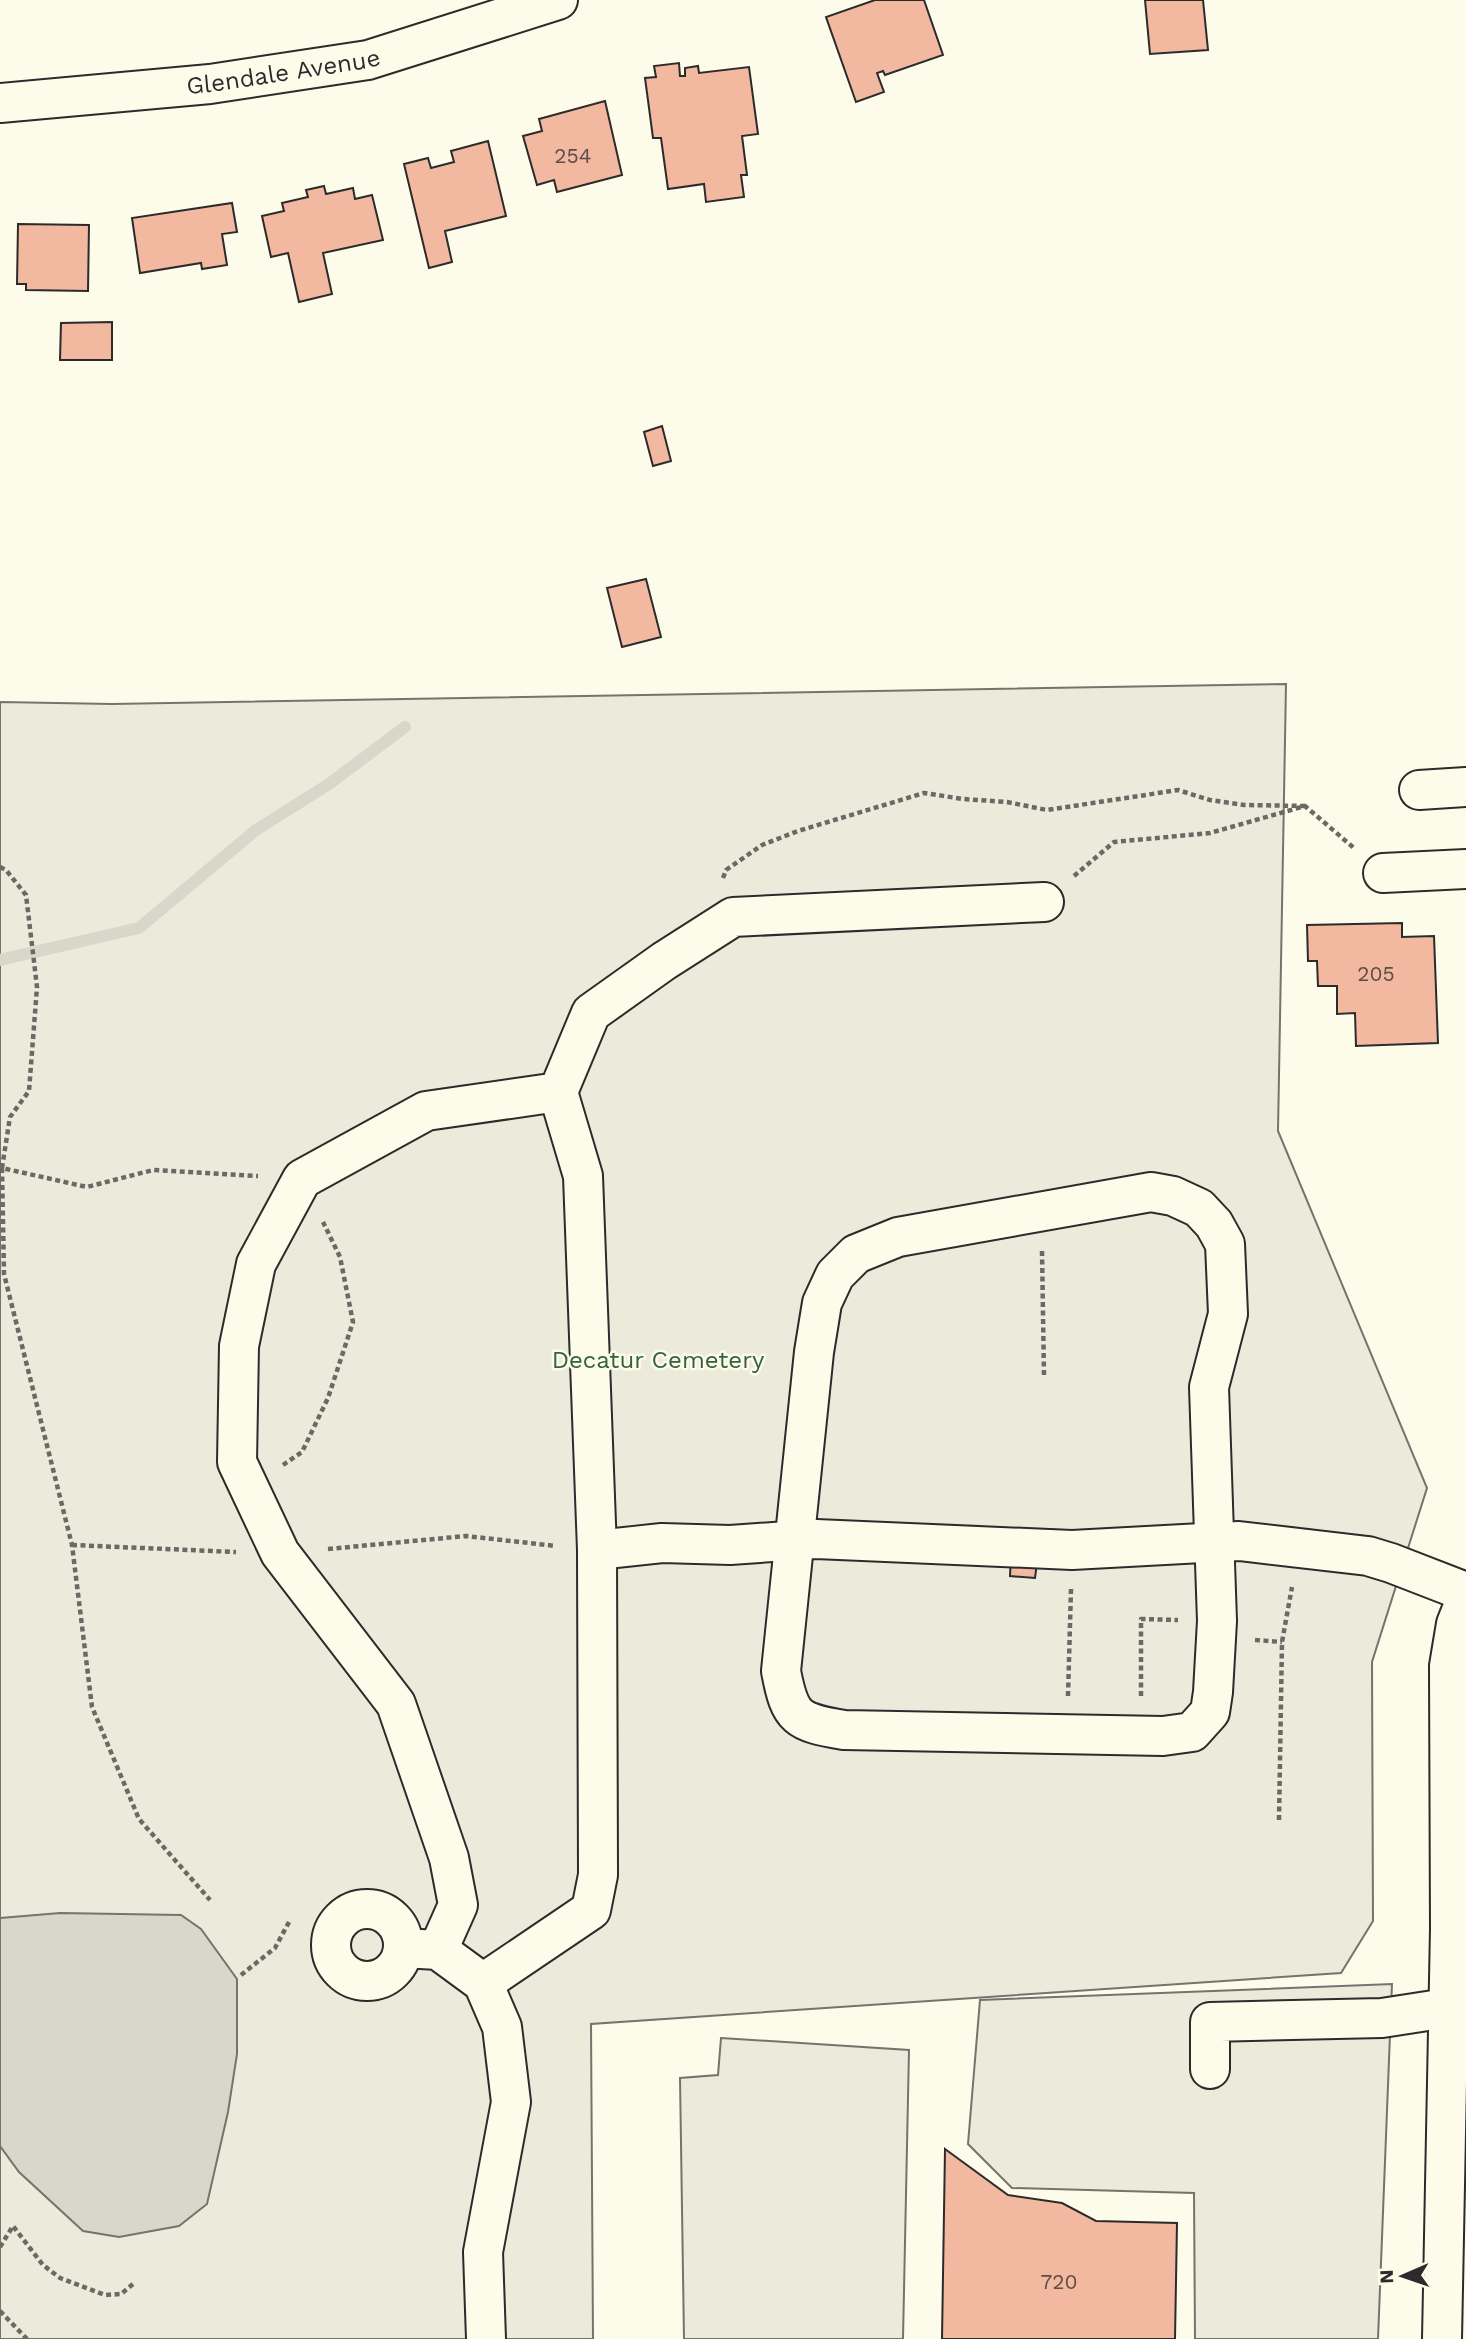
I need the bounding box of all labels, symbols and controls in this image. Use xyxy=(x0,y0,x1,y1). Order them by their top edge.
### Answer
street label: Glendale Avenue xyxy=(185,43,384,100)
house number: 254 xyxy=(554,143,592,168)
house number: 205 xyxy=(1357,961,1395,986)
park label: Decatur Cemetery xyxy=(552,1346,765,1374)
north arrow xyxy=(1368,2241,1438,2311)
house number: 720 xyxy=(1040,2269,1078,2294)
text: N xyxy=(1375,2269,1398,2284)

